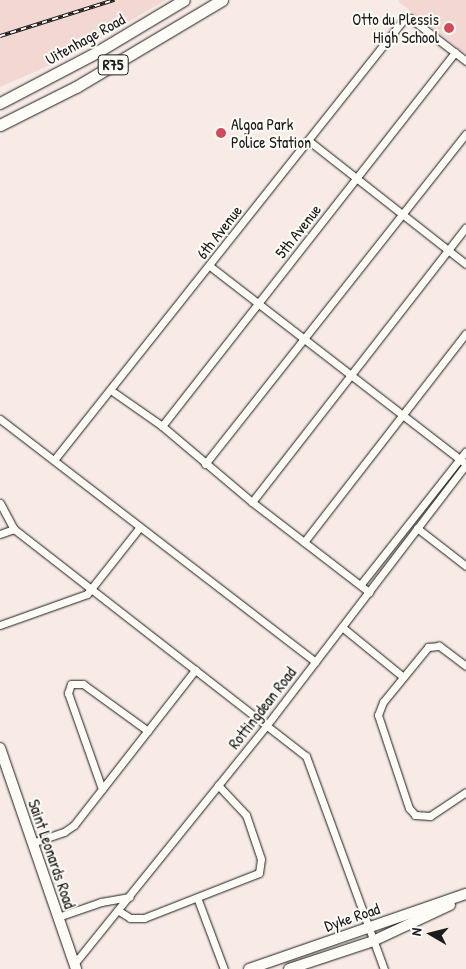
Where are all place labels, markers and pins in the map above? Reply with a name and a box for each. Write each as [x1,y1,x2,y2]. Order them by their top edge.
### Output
place label: Otto du Plessis High School [352,9,439,47]
marker: Otto du Plessis High School [443,22,455,34]
place label: Algoa Park Police Station [231,114,311,152]
marker: Algoa Park Police Station [215,127,227,139]

